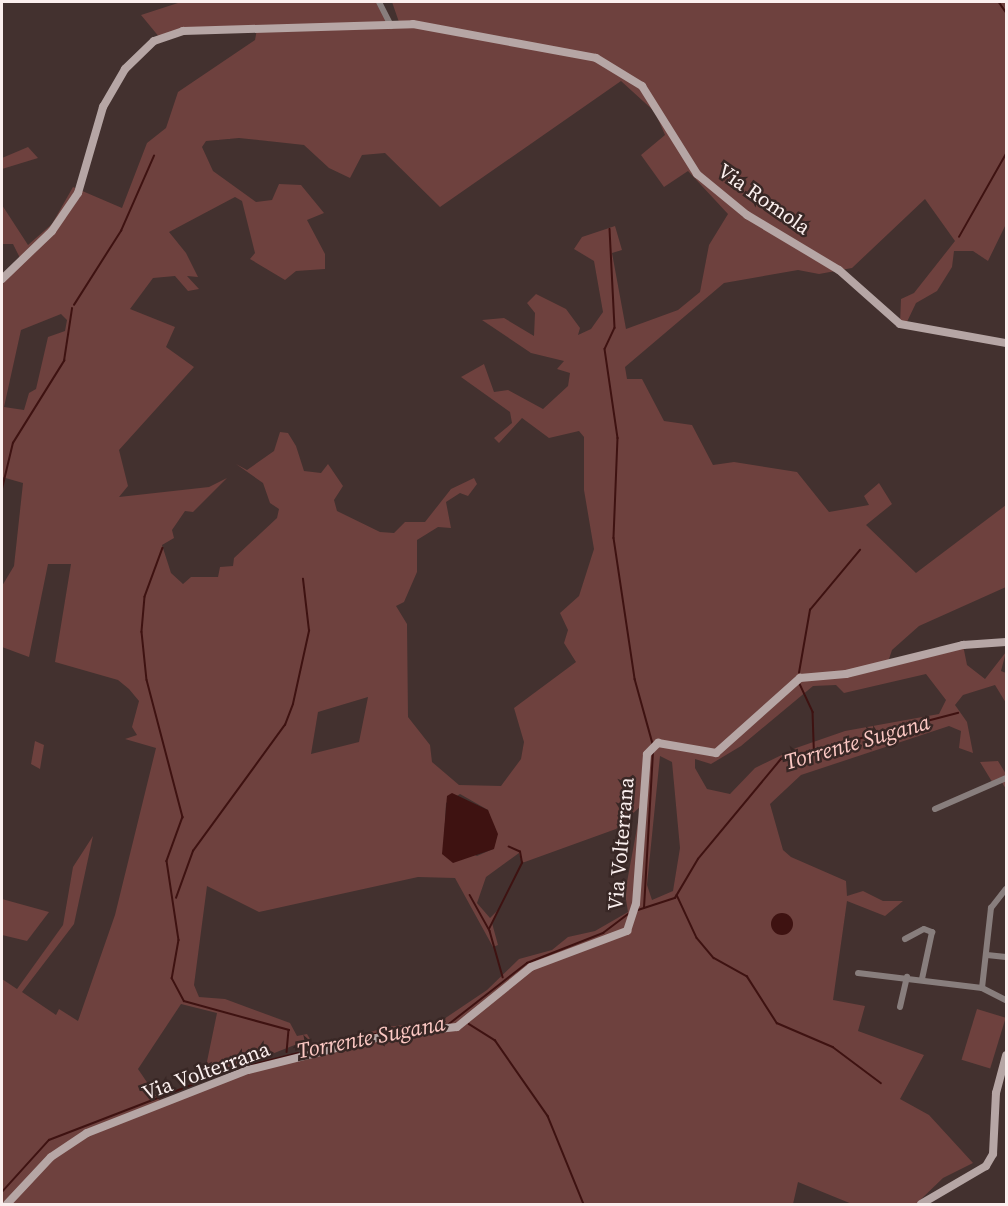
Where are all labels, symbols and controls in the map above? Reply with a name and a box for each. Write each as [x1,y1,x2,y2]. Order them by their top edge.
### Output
street label: Via Romola [713,158,815,240]
water label: Torrente Sugana [781,709,933,775]
street label: Via Volterrana [603,776,639,912]
water label: Torrente Sugana [295,1010,447,1064]
street label: Via Volterrana [138,1036,274,1106]

